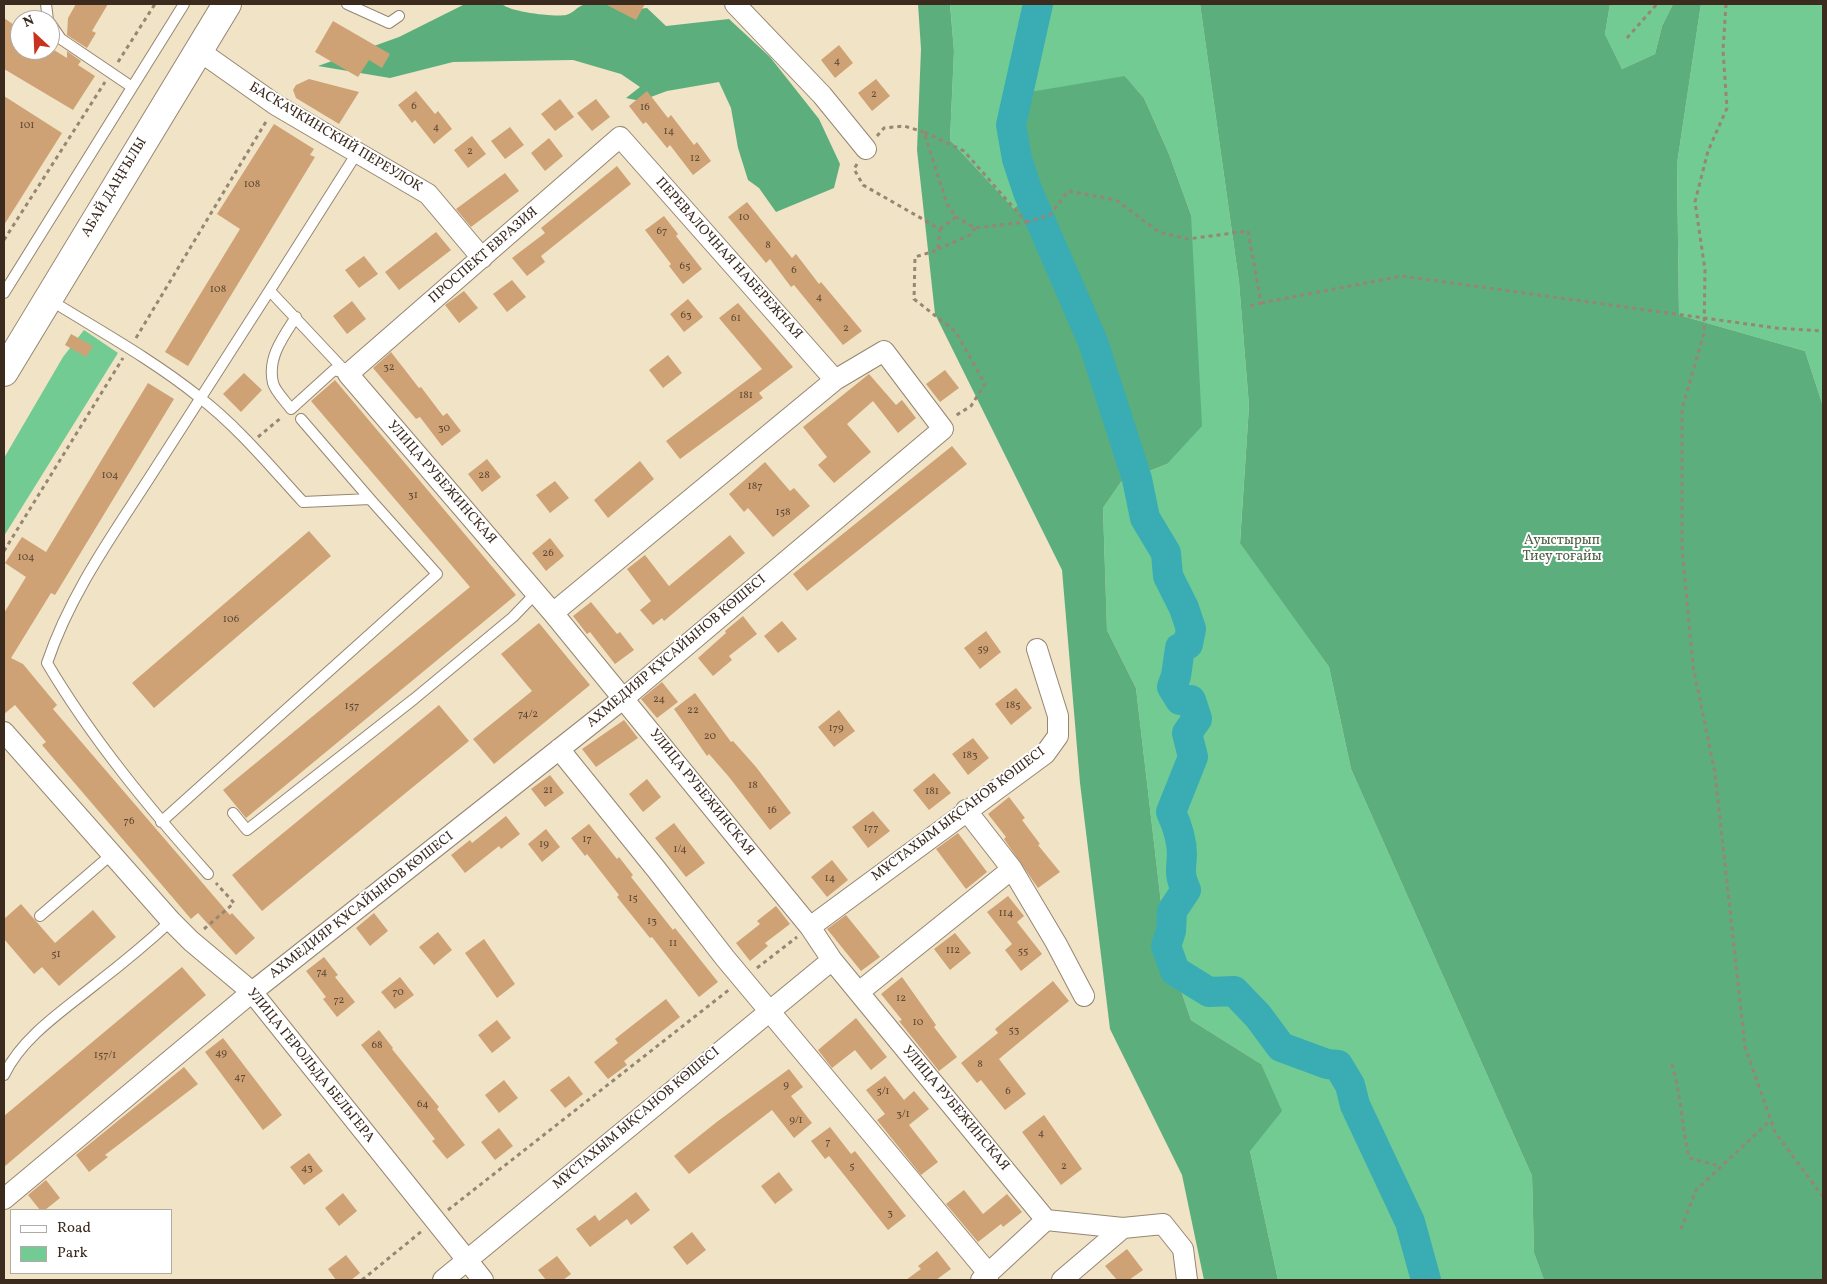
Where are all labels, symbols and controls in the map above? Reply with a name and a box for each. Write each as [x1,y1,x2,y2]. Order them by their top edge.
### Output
north arrow [10,10,60,60]
text: N [20,11,37,33]
house number: 4 [834,55,840,69]
street label: БАСКАЧКИНСКИЙ ПЕРЕУЛОК [245,80,425,196]
house number: 2 [871,88,877,102]
house number: 6 [411,100,417,114]
house number: 16 [640,101,650,115]
house number: 101 [19,119,35,133]
house number: 4 [433,121,439,135]
house number: 14 [664,125,674,139]
street label: АБАЙ ДАҢҒЫЛЫ [79,135,151,241]
house number: 2 [467,145,473,159]
house number: 12 [690,152,700,166]
street label: ПЕРЕВАЛОЧНАЯ НАБЕРЕЖНАЯ [651,175,805,343]
house number: 108 [244,178,260,192]
street label: ПРОСПЕКТ ЕВРАЗИЯ [426,204,542,308]
house number: 10 [739,211,749,225]
house number: 67 [657,225,667,239]
house number: 8 [765,239,771,253]
house number: 65 [680,260,690,274]
house number: 6 [791,264,797,278]
house number: 108 [210,283,226,297]
house number: 4 [816,291,822,305]
house number: 63 [680,309,692,323]
house number: 61 [731,312,741,326]
house number: 2 [843,322,849,336]
house number: 32 [383,361,395,375]
house number: 181 [739,389,753,403]
street label: УЛИЦА РУБЕЖИНСКАЯ [383,418,499,548]
house number: 30 [438,422,450,436]
house number: 104 [101,469,119,483]
house number: 28 [478,469,490,483]
house number: 187 [747,480,763,494]
house number: 31 [408,489,418,503]
house number: 158 [775,506,791,520]
park label: Ауыстырып Тиеу тоғайы [1522,533,1602,566]
house number: 26 [542,547,554,561]
house number: 104 [17,551,35,565]
street label: АХМЕДИЯР ҚҰСАЙЫНОВ КӨШЕСІ [584,572,770,732]
house number: 106 [223,613,239,627]
house number: 59 [978,643,988,657]
house number: 24 [653,693,665,707]
house number: 185 [1005,699,1021,713]
house number: 157 [345,700,359,714]
house number: 22 [687,704,699,718]
house number: 74/2 [518,708,538,722]
house number: 179 [828,722,844,736]
street label: УЛИЦА РУБЕЖИНСКАЯ [645,726,757,860]
house number: 20 [704,730,716,744]
street label: МҰСТАХЫМ ЫҚСАНОВ КӨШЕСІ [869,744,1049,886]
house number: 183 [962,749,978,763]
house number: 18 [748,779,758,793]
house number: 21 [543,784,553,798]
house number: 181 [925,785,939,799]
house number: 16 [767,804,777,818]
house number: 76 [124,815,134,829]
house number: 177 [864,822,878,836]
street label: АХМЕДИЯР ҚҰСАЙЫНОВ КӨШЕСІ [267,829,457,983]
house number: 17 [582,833,592,847]
house number: 19 [539,838,549,852]
house number: 1/4 [673,843,687,857]
house number: 14 [825,872,835,886]
house number: 15 [628,892,638,906]
house number: 114 [998,907,1014,921]
house number: 13 [647,915,657,929]
house number: 11 [669,937,677,951]
house number: 112 [946,944,960,958]
house number: 55 [1018,945,1028,959]
house number: 51 [51,948,61,962]
house number: 74 [317,966,327,980]
street label: УЛИЦА ГЕРОЛЬДА БЕЛЬГЕРА [243,986,377,1146]
house number: 70 [392,986,404,1000]
house number: 12 [896,992,906,1006]
house number: 72 [333,994,345,1008]
house number: 10 [913,1016,923,1030]
house number: 53 [1009,1024,1019,1038]
house number: 68 [371,1039,383,1053]
street label: УЛИЦА РУБЕЖИНСКАЯ [898,1043,1012,1175]
street label: МҰСТАХЫМ ЫҚСАНОВ КӨШЕСІ [550,1044,724,1194]
house number: 49 [215,1047,227,1061]
house number: 157/1 [94,1049,116,1063]
house number: 8 [977,1058,983,1072]
house number: 47 [234,1071,246,1085]
house number: 9 [783,1079,789,1093]
house number: 5/1 [876,1085,890,1099]
house number: 6 [1005,1085,1011,1099]
house number: 64 [417,1098,429,1112]
house number: 3/1 [896,1108,910,1122]
house number: 9/1 [789,1114,803,1128]
house number: 4 [1038,1127,1044,1141]
house number: 7 [825,1136,831,1150]
house number: 5 [849,1160,855,1174]
house number: 2 [1061,1160,1067,1174]
house number: 43 [301,1162,313,1176]
house number: 3 [887,1207,893,1221]
legend [10,1209,172,1274]
text: Road [57,1218,91,1239]
text: Park [57,1243,88,1264]

